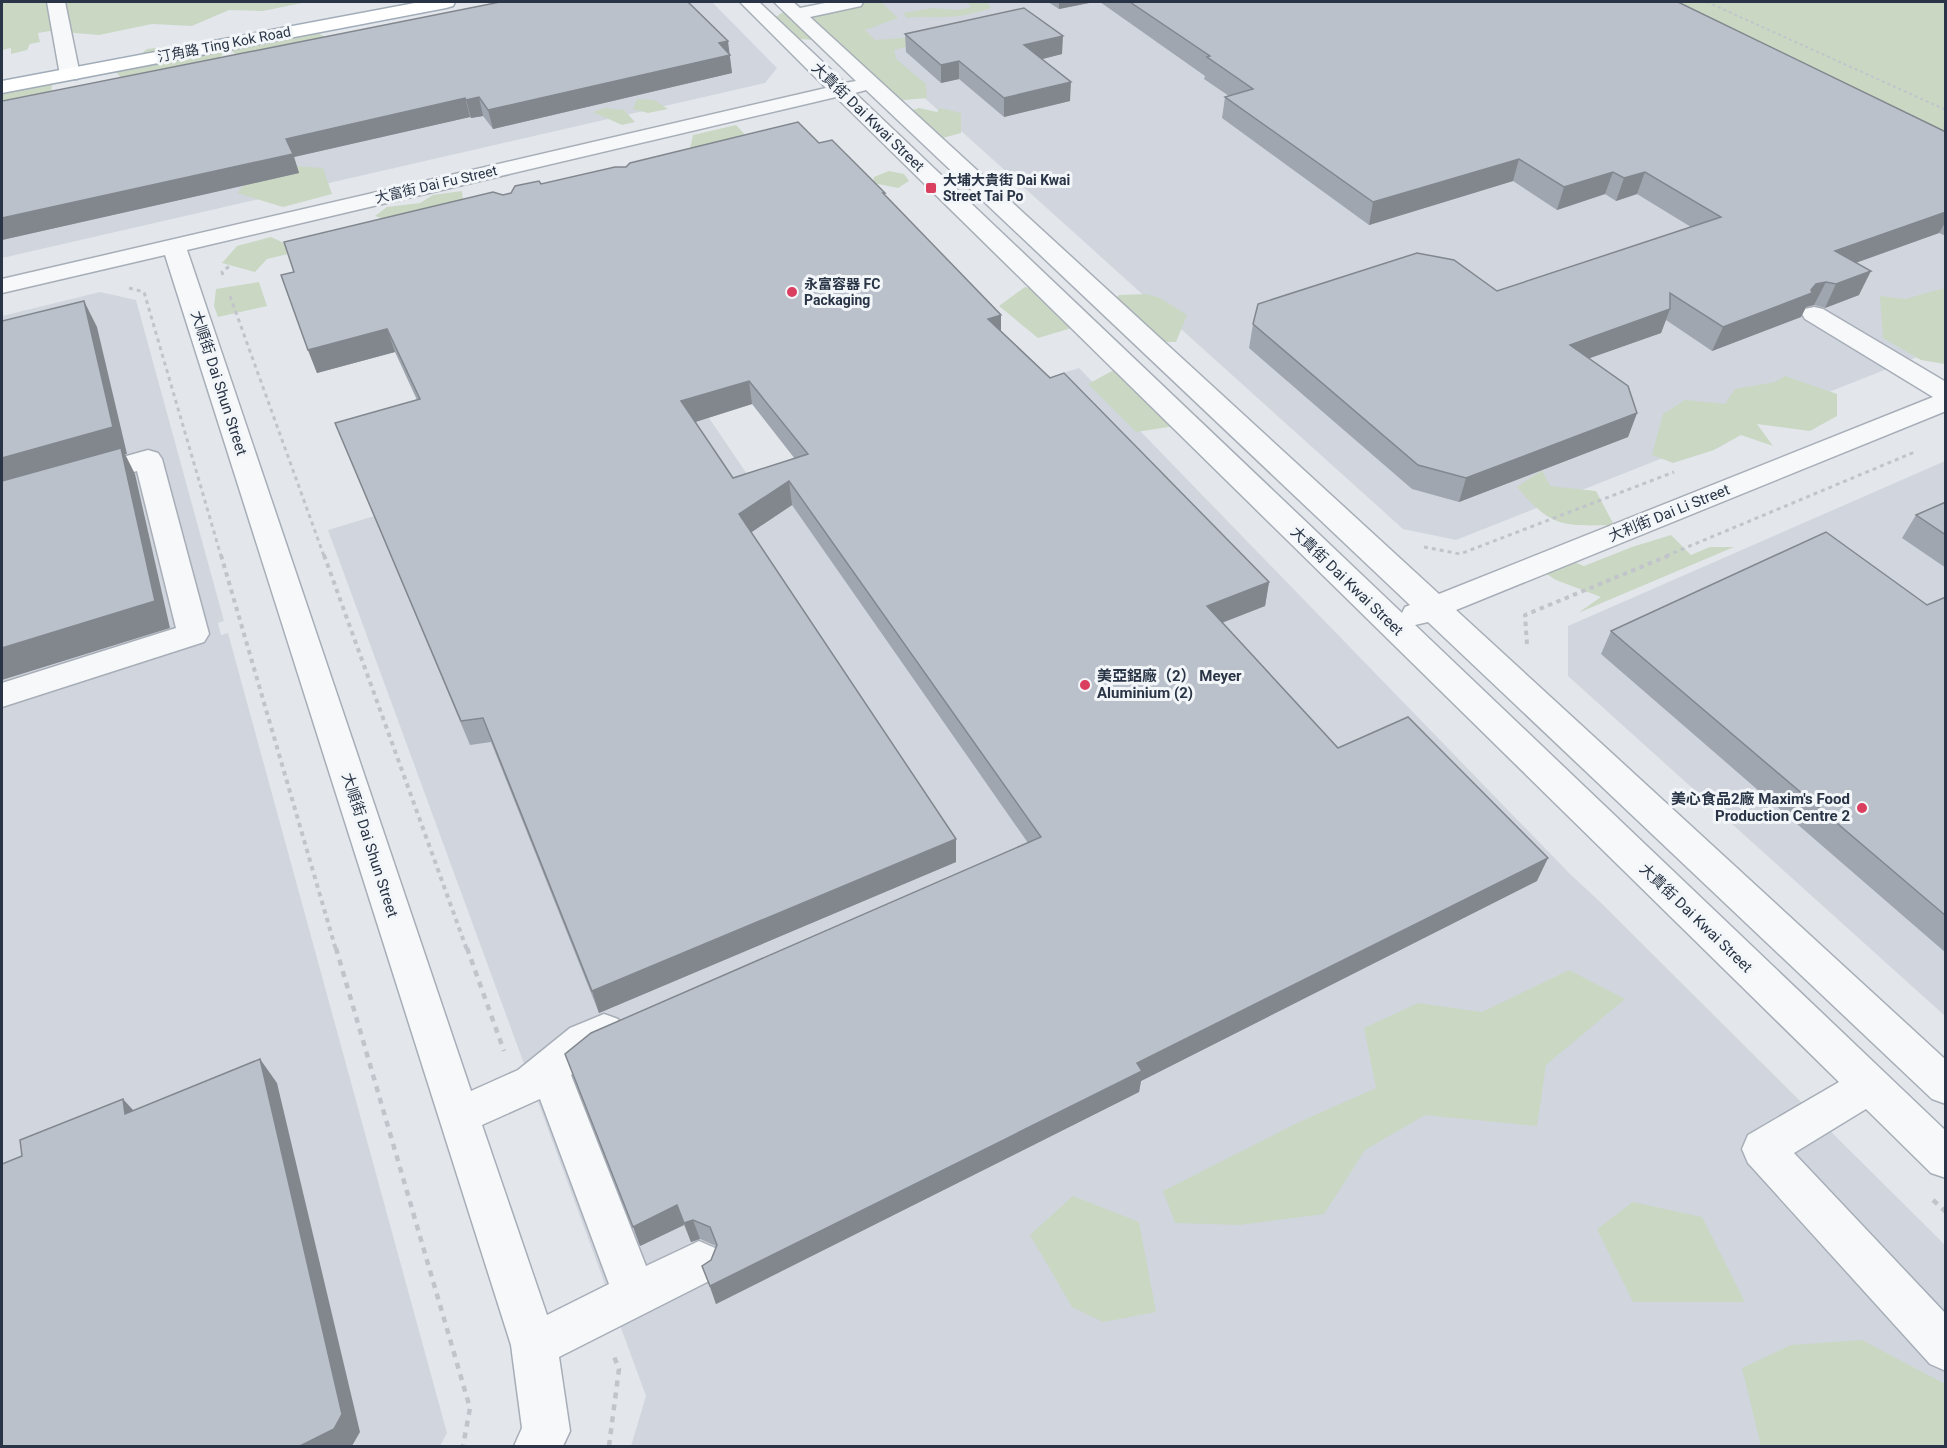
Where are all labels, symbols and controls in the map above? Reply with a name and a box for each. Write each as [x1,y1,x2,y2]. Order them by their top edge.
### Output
street label: 汀角路 Ting Kok Road [156,23,292,65]
street label: 大貴街 Dai Kwai Street [808,59,928,175]
street label: 大富街 Dai Fu Street [373,162,499,206]
place label: 大埔大貴街 Dai Kwai Street Tai Po [943,172,1070,204]
marker: 大埔大貴街 Dai Kwai Street Tai Po [924,181,938,195]
place label: 永富容器 FC Packaging [804,276,880,308]
marker: 永富容器 FC Packaging [785,285,799,299]
street label: 大順街 Dai Shun Street [187,308,251,458]
street label: 大利街 Dai Li Street [1606,480,1732,546]
street label: 大貴街 Dai Kwai Street [1287,523,1407,639]
place label: 美亞鋁廠（2） Meyer Aluminium (2) [1097,667,1242,702]
marker: 美亞鋁廠（2） Meyer Aluminium (2) [1078,678,1092,692]
street label: 大順街 Dai Shun Street [338,770,402,920]
place label: 美心食品2廠 Maxim's Food Production Centre 2 [1671,790,1850,825]
marker: 美心食品2廠 Maxim's Food Production Centre 2 [1855,801,1869,815]
street label: 大貴街 Dai Kwai Street [1636,860,1756,976]

